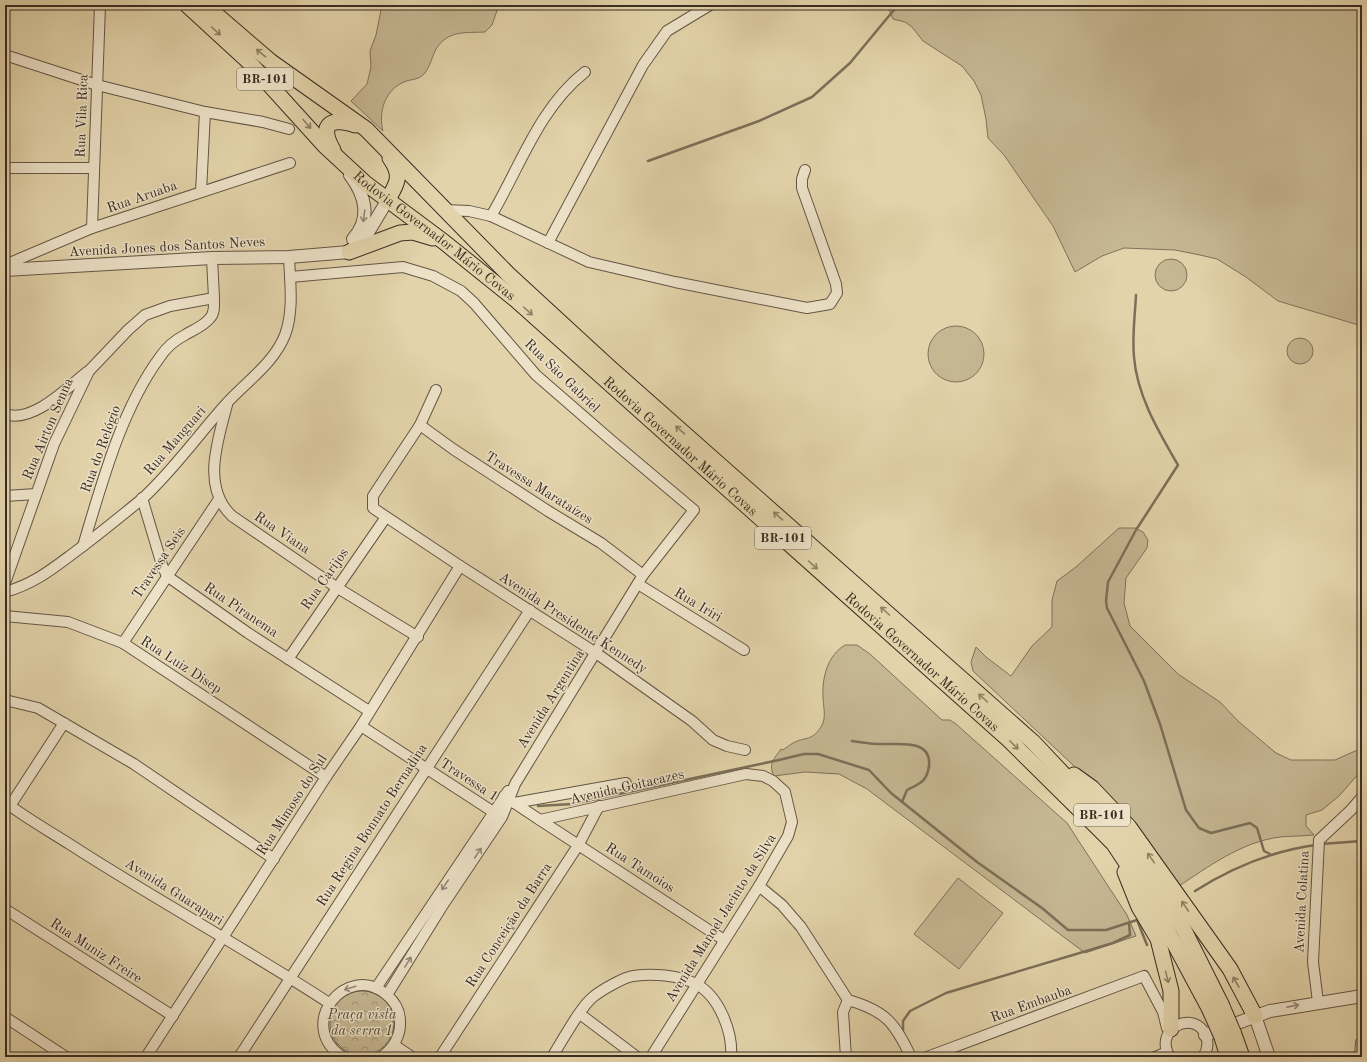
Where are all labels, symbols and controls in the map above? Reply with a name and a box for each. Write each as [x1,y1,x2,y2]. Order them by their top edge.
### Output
one-way arrow [211,26,221,36]
one-way arrow [255,49,266,58]
road number: BR-101 [237,68,293,90]
street label: Rua Vila Rica [74,74,90,158]
one-way arrow [302,119,311,129]
street label: Rodovia Governador Mário Covas [350,169,518,303]
street label: Rua Aruaba [105,178,179,216]
one-way arrow [360,210,368,223]
street label: Avenida Jones dos Santos Neves [68,235,266,259]
one-way arrow [523,306,533,315]
street label: Rua São Gabriel [522,337,603,415]
street label: Rodovia Governador Mário Covas [600,374,760,519]
street label: Rua Airton Senna [20,376,76,482]
street label: Rua do Relógio [79,403,123,495]
street label: Rua Manguari [142,404,209,478]
one-way arrow [675,425,685,434]
street label: Travessa Marataízes [483,449,595,527]
street label: Rua Viana [252,509,312,557]
one-way arrow [772,511,783,520]
street label: Travessa Seis [130,525,188,601]
road number: BR-101 [755,527,811,549]
street label: Rua Carijos [299,546,351,612]
one-way arrow [808,560,818,570]
street label: Avenida Presidente Kennedy [496,570,650,677]
street label: Rua Piranema [201,580,281,640]
street label: Rua Iriri [672,585,724,625]
street label: Rodovia Governador Mário Covas [842,590,1002,734]
one-way arrow [880,607,891,616]
street label: Rua Luiz Disep [138,634,224,696]
street label: Avenida Argentina [515,647,587,751]
one-way arrow [977,693,988,702]
one-way arrow [1009,740,1019,750]
street label: Rua Regina Bonnato Bernadina [314,741,430,909]
street label: Rua Mimoso do Sul [254,752,330,858]
street label: Travessa 1 [437,756,501,804]
street label: Avenida Goitacazes [569,767,685,807]
road number: BR-101 [1074,804,1130,826]
street label: Avenida Manoel Jacinto da Silva [663,831,779,1005]
street label: Rua Tamoios [603,841,677,895]
one-way arrow [474,847,482,858]
street label: Avenida Colatina [1292,850,1312,954]
one-way arrow [1147,853,1155,864]
street label: Avenida Guarapari [122,856,226,928]
street label: Rua Conceição da Barra [463,860,555,990]
one-way arrow [441,879,449,890]
one-way arrow [1181,901,1189,912]
street label: Rua Muniz Freire [47,916,145,986]
one-way arrow [404,956,412,968]
one-way arrow [1164,970,1172,983]
one-way arrow [1232,976,1240,988]
street label: Rua Embauba [989,983,1073,1025]
one-way arrow [343,985,356,992]
one-way arrow [1286,1002,1299,1010]
park label: Praça vista da serra 1 [326,1008,397,1038]

